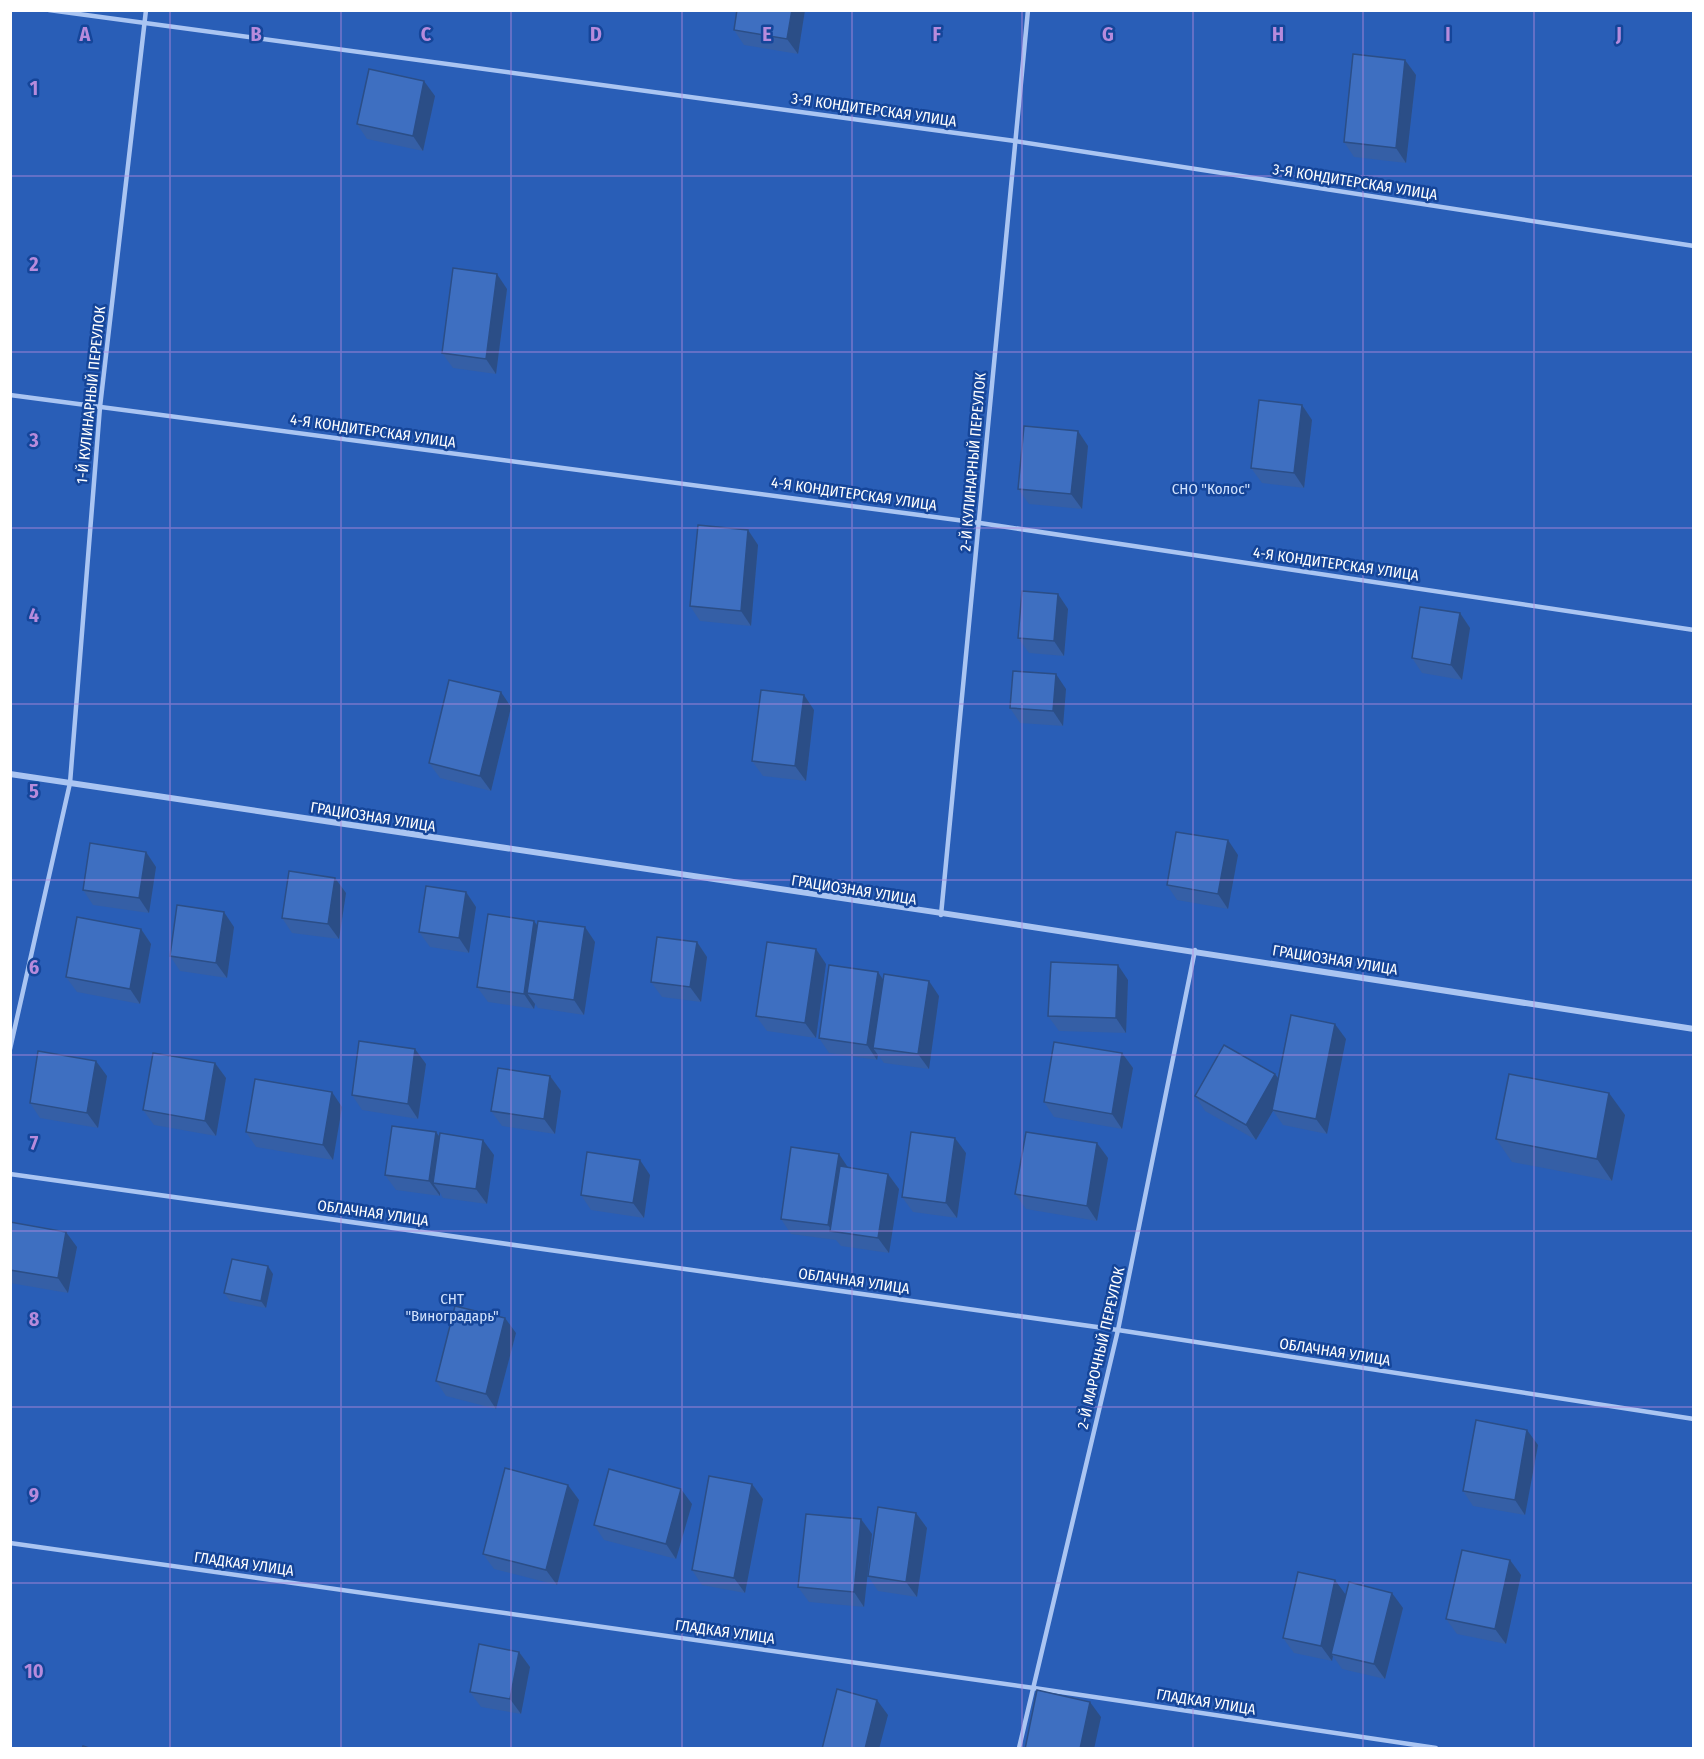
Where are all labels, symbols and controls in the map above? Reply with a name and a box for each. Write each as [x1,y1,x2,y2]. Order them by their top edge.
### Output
text: A [79,22,92,46]
text: B [250,22,262,46]
text: C [421,22,432,46]
text: D [590,22,602,46]
text: E [762,22,772,46]
text: F [933,22,942,46]
text: G [1102,22,1114,46]
text: H [1272,22,1284,46]
text: I [1445,22,1451,46]
text: J [1615,22,1622,46]
text: 1 [30,76,38,100]
street label: 3-Я КОНДИТЕРСКАЯ УЛИЦА [790,89,958,131]
street label: 3-Я КОНДИТЕРСКАЯ УЛИЦА [1271,160,1439,204]
text: 2 [28,252,39,276]
street label: 1-Й КУЛИНАРНЫЙ ПЕРЕУЛОК [73,305,109,485]
street label: 2-Й КУЛИНАРНЫЙ ПЕРЕУЛОК [956,372,990,552]
street label: 4-Я КОНДИТЕРСКАЯ УЛИЦА [289,410,457,452]
text: 3 [28,428,39,452]
street label: 4-Я КОНДИТЕРСКАЯ УЛИЦА [770,473,938,515]
park label: СНО "Колос" [1172,480,1250,498]
street label: 4-Я КОНДИТЕРСКАЯ УЛИЦА [1252,543,1420,585]
text: 4 [29,603,39,627]
text: 5 [29,779,39,803]
street label: ГРАЦИОЗНАЯ УЛИЦА [309,798,437,836]
street label: ГРАЦИОЗНАЯ УЛИЦА [790,871,918,909]
street label: ГРАЦИОЗНАЯ УЛИЦА [1271,941,1399,979]
text: 6 [29,955,39,979]
text: 7 [30,1131,39,1155]
street label: ОБЛАЧНАЯ УЛИЦА [316,1196,430,1230]
street label: ОБЛАЧНАЯ УЛИЦА [797,1264,911,1298]
street label: 2-Й МАРОЧНЫЙ ПЕРЕУЛОК [1074,1265,1128,1431]
park label: СНТ "Виноградарь" [405,1290,499,1325]
text: 8 [29,1307,40,1331]
street label: ОБЛАЧНАЯ УЛИЦА [1278,1334,1392,1370]
text: 9 [29,1483,39,1507]
street label: ГЛАДКАЯ УЛИЦА [193,1548,295,1580]
street label: ГЛАДКАЯ УЛИЦА [674,1616,776,1648]
text: 10 [24,1659,44,1683]
street label: ГЛАДКАЯ УЛИЦА [1155,1685,1257,1719]

